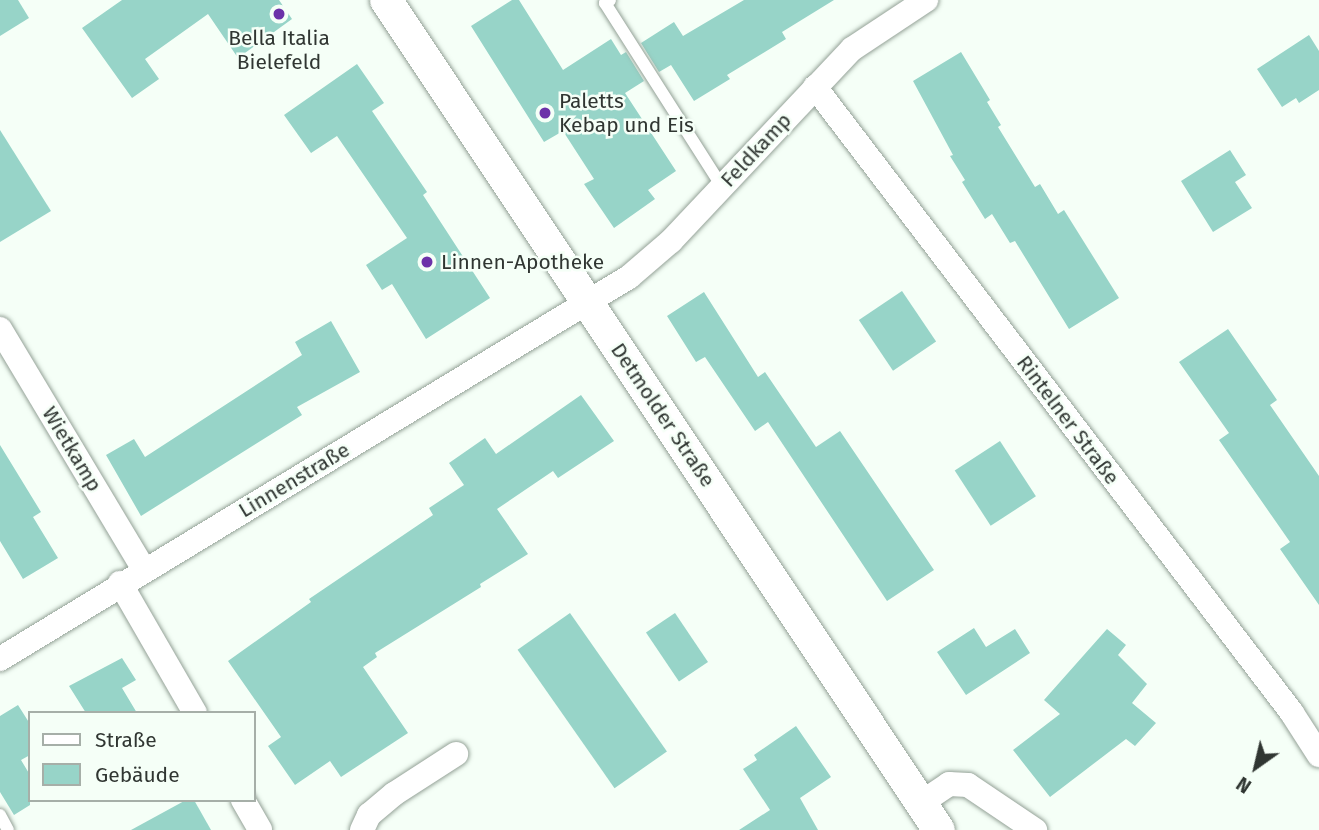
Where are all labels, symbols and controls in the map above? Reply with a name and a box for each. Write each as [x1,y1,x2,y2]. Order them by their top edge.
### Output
marker: Bella Italia Bielefeld [271,6,287,22]
place label: Bella Italia Bielefeld [228,25,330,75]
place label: Paletts Kebap und Eis [559,88,694,138]
marker: Paletts Kebap und Eis [537,105,553,121]
street label: Feldkamp [715,108,797,192]
place label: Linnen-Apotheke [441,249,604,275]
marker: Linnen-Apotheke [419,254,435,270]
street label: Detmolder Straße [606,338,720,492]
street label: Rintelner Straße [1011,351,1125,489]
street label: Wietkamp [37,402,107,496]
street label: Linnenstraße [234,437,354,523]
legend [28,711,256,802]
text: Straße [95,727,157,753]
north arrow [1221,732,1291,802]
text: Gebäude [95,762,180,788]
text: N [1232,772,1256,798]

